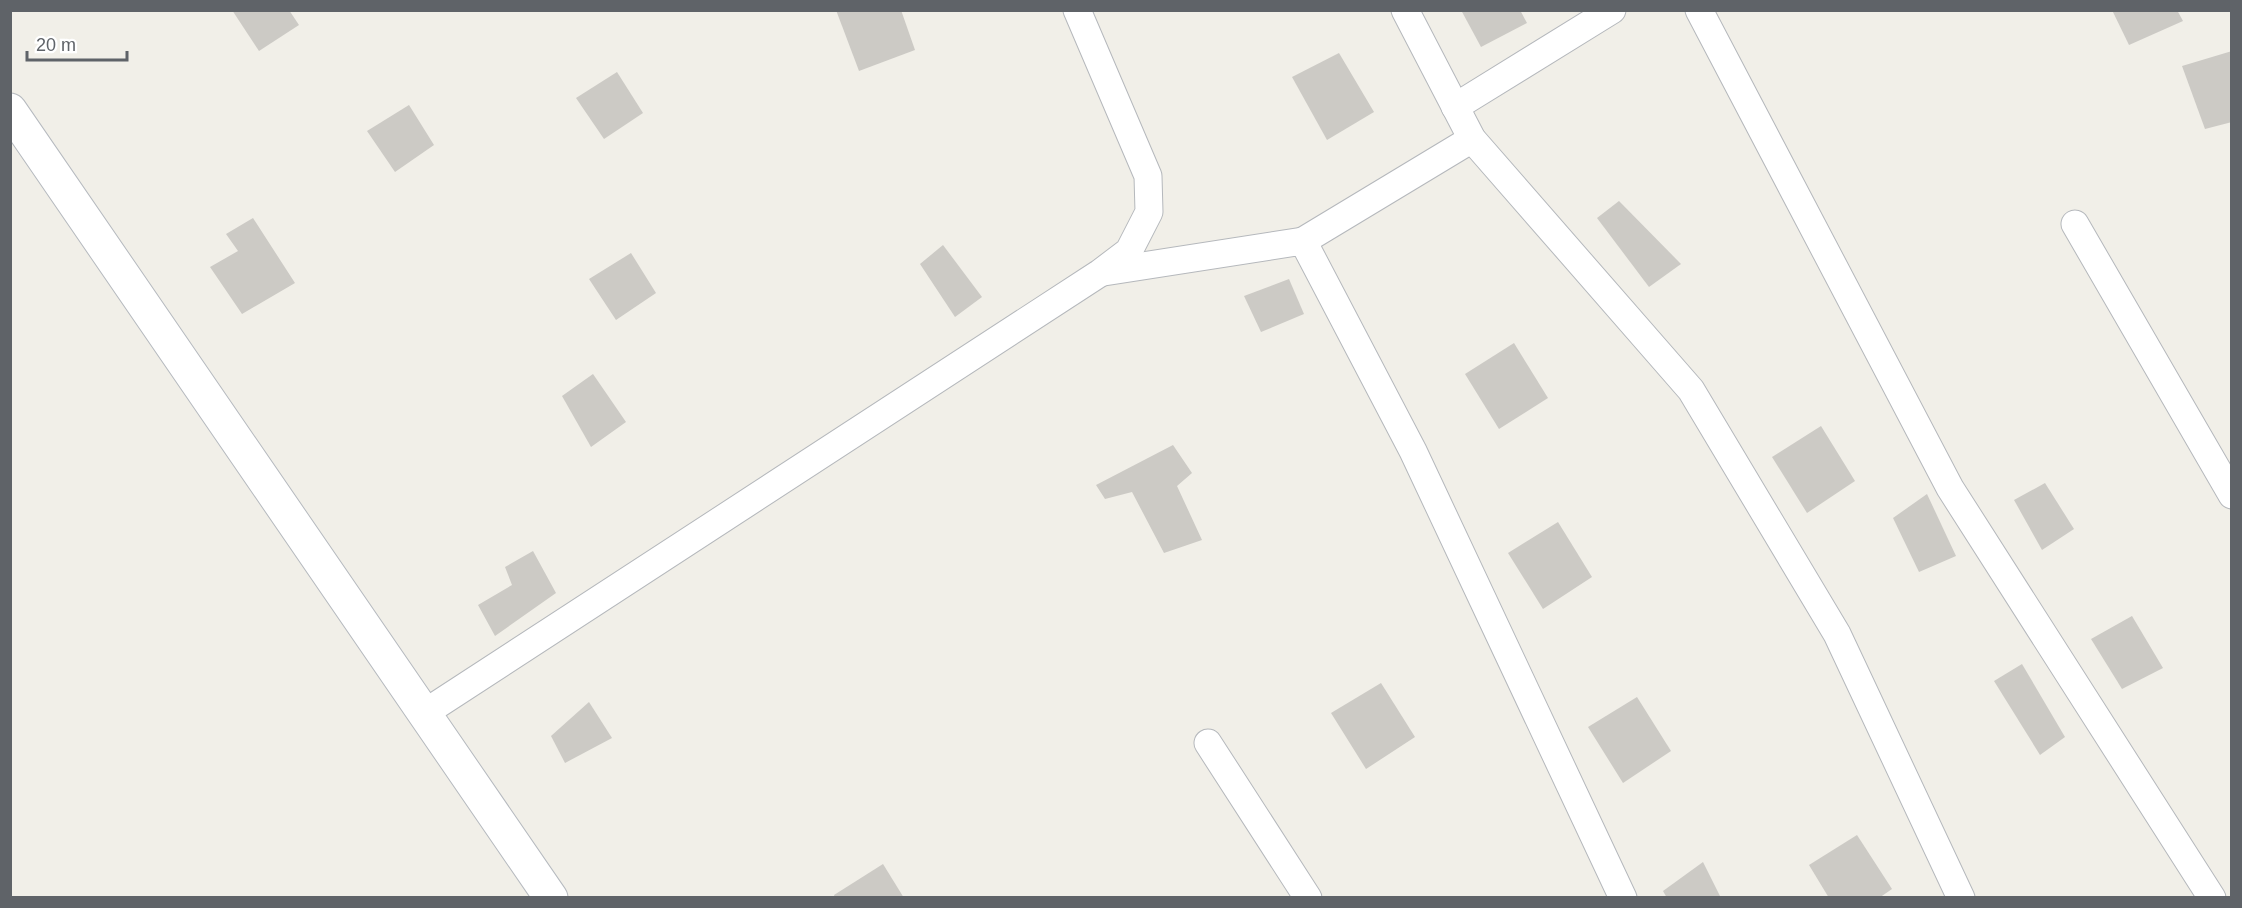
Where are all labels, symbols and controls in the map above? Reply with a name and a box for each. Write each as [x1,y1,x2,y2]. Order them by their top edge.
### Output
scale bar [27,24,128,62]
text: 20 m [36,35,76,55]

